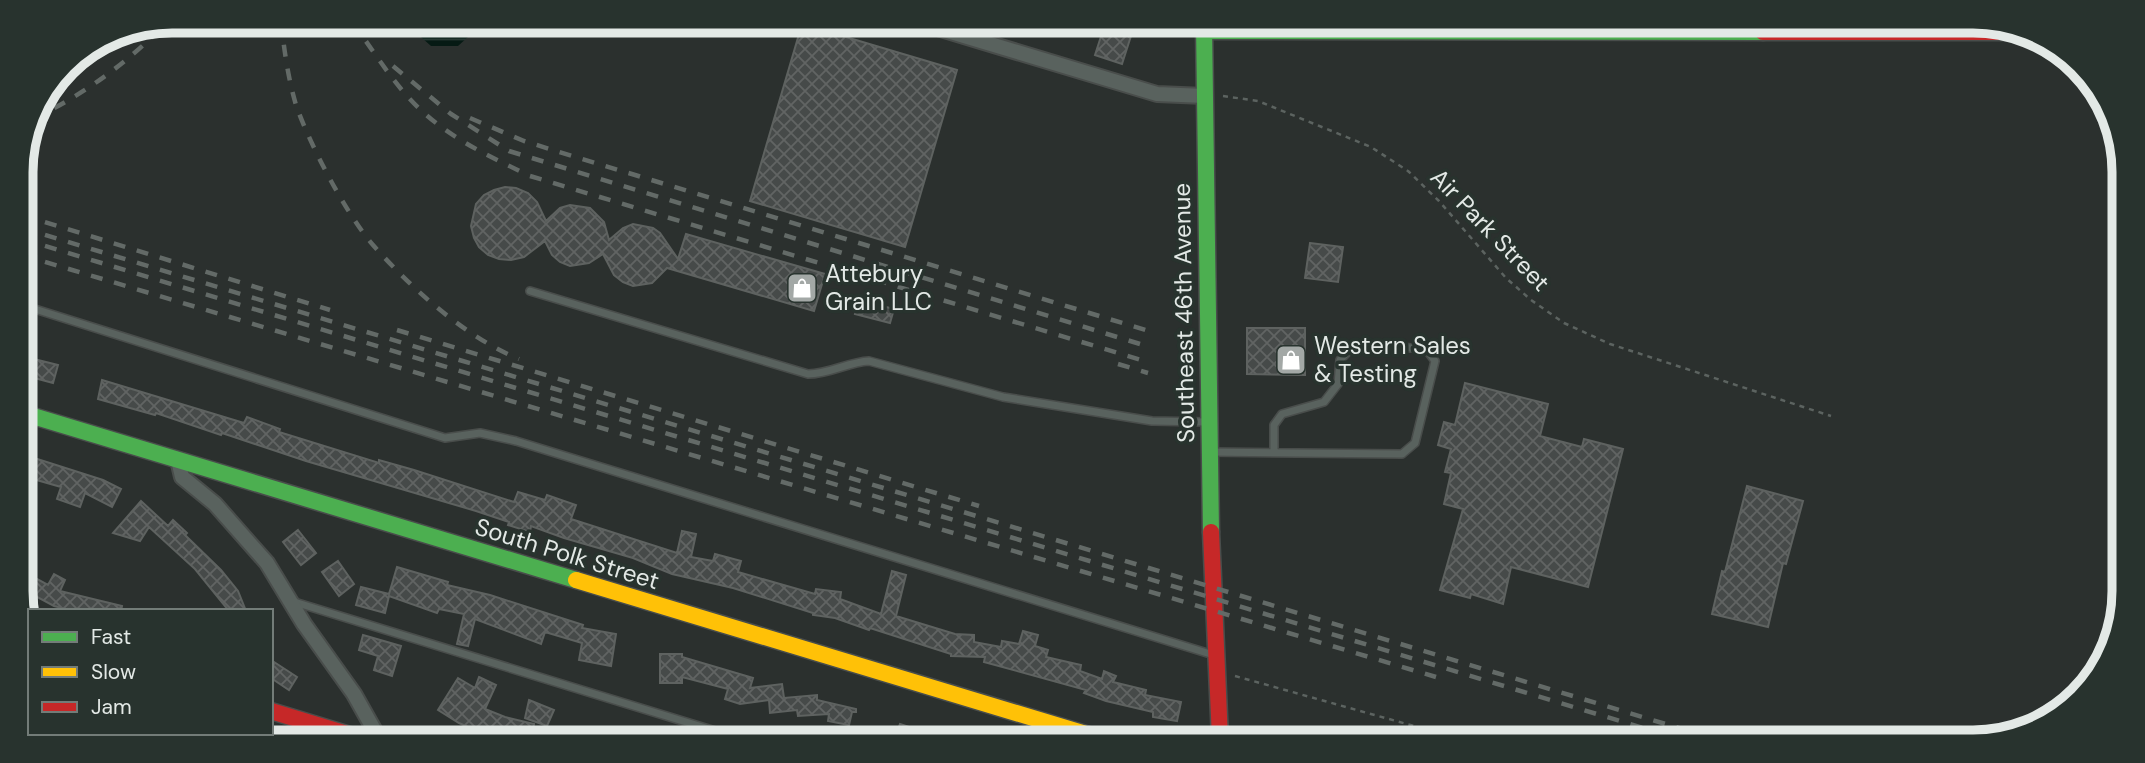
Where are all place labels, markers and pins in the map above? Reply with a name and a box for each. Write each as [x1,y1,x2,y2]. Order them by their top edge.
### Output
place label: Attebury Grain LLC [825,258,932,317]
shop icon: Attebury Grain LLC [785,271,819,305]
place label: Western Sales & Testing [1314,330,1471,389]
shop icon: Western Sales & Testing [1274,343,1308,377]

